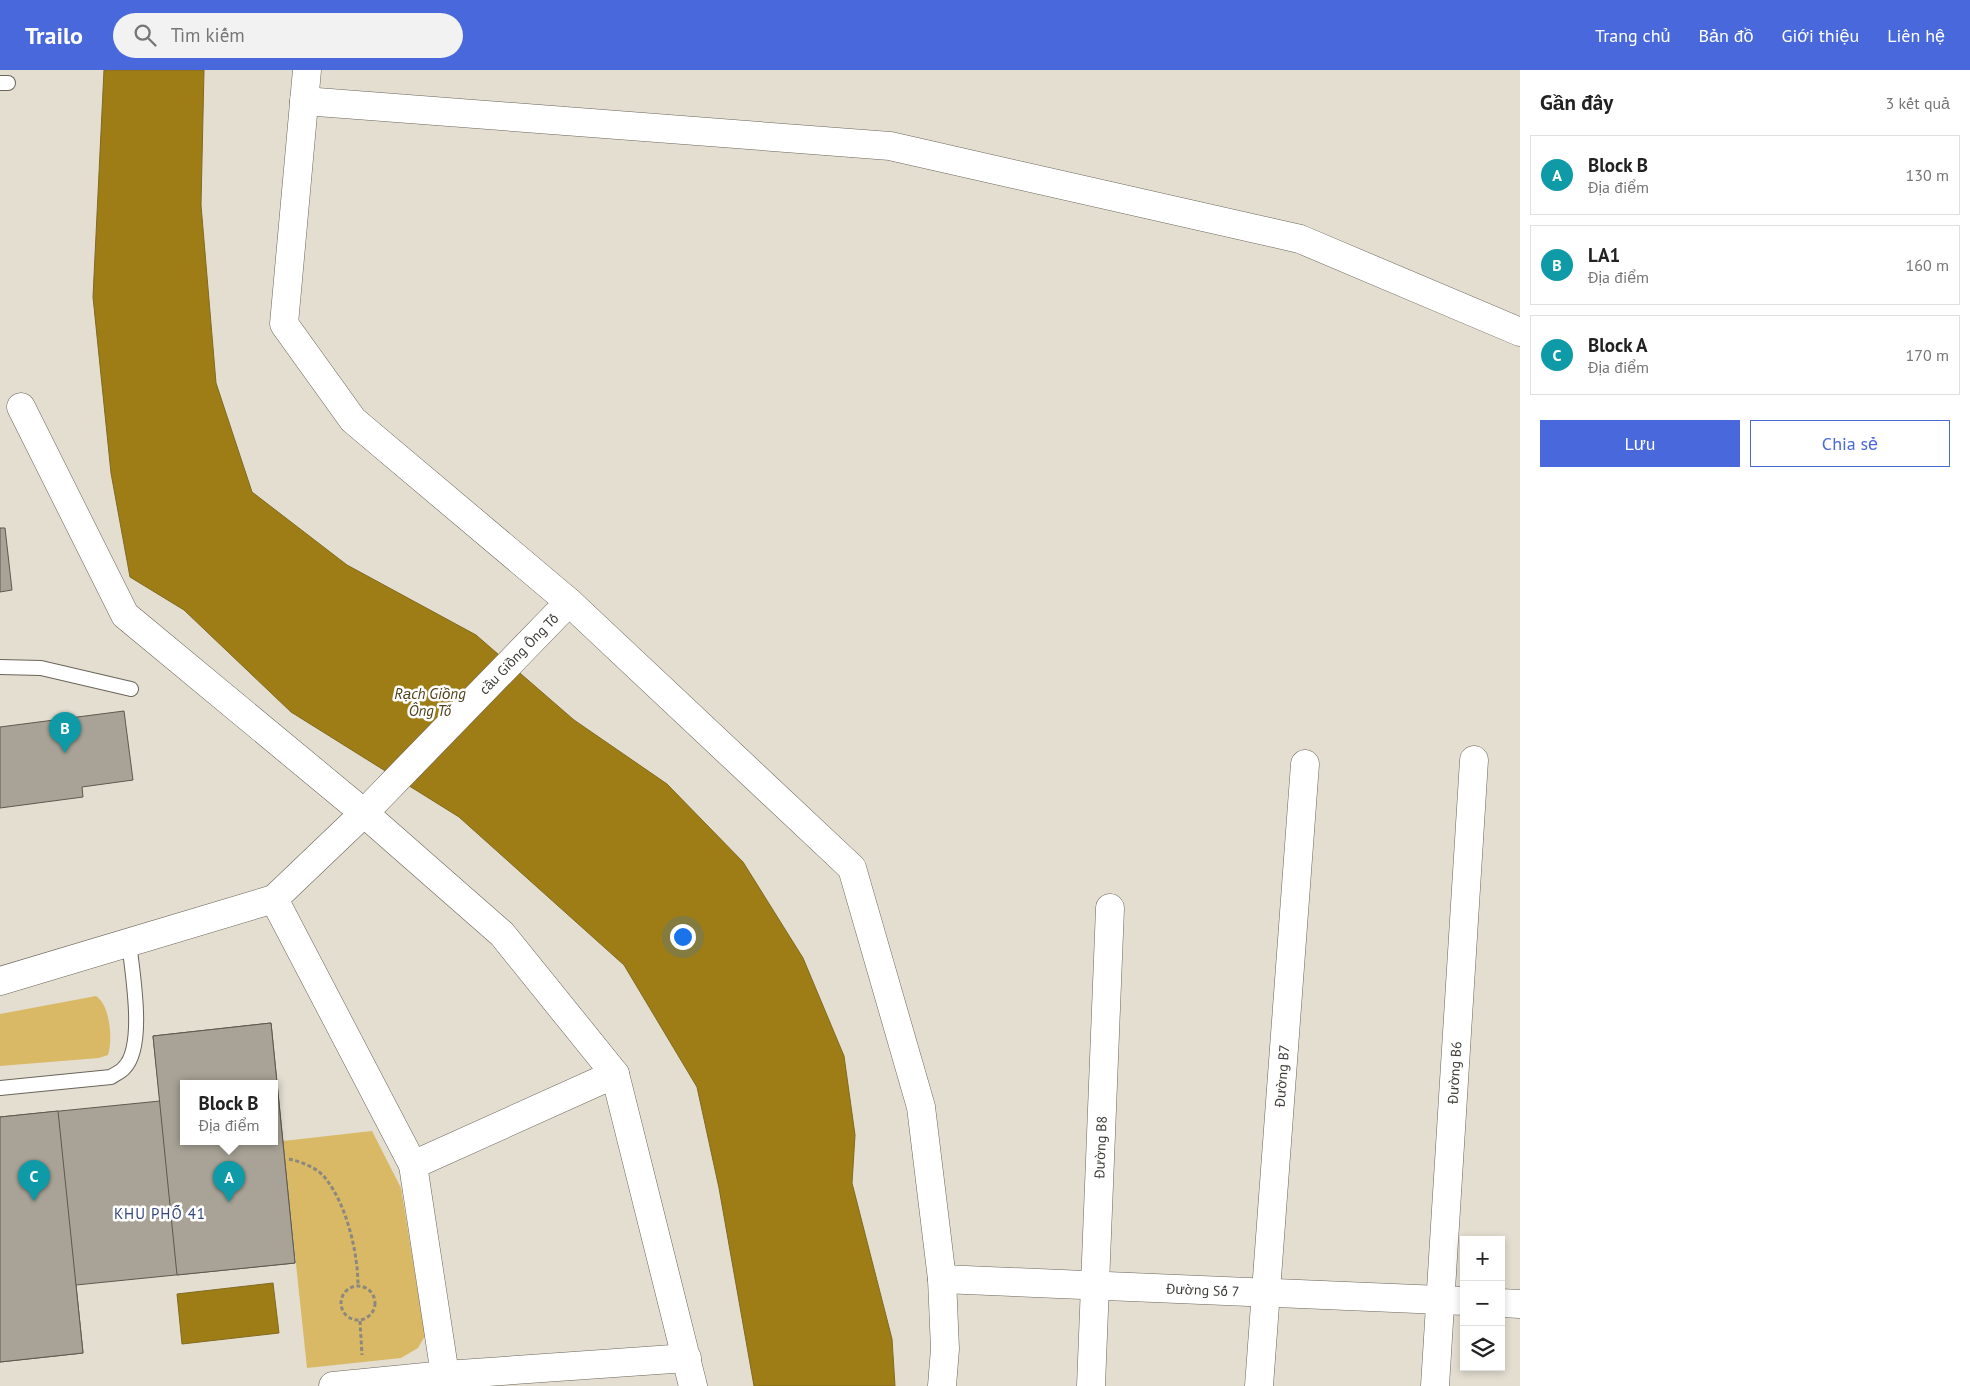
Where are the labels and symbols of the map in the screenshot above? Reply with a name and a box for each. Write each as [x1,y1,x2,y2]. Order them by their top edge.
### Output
street label: cầu Giồng Ông Tố [475,609,562,698]
water label: Rạch Giồng Ông Tố [394,684,466,720]
pin: B [49,712,81,753]
your location [670,924,696,950]
street label: Đường B6 [1444,1041,1465,1105]
street label: Đường B7 [1271,1044,1293,1109]
street label: Đường B8 [1090,1116,1111,1180]
pin: C [18,1160,50,1201]
pin: A [213,1161,245,1202]
district label: KHU PHỐ 41 [114,1204,206,1223]
street label: Đường Số 7 [1165,1279,1240,1301]

